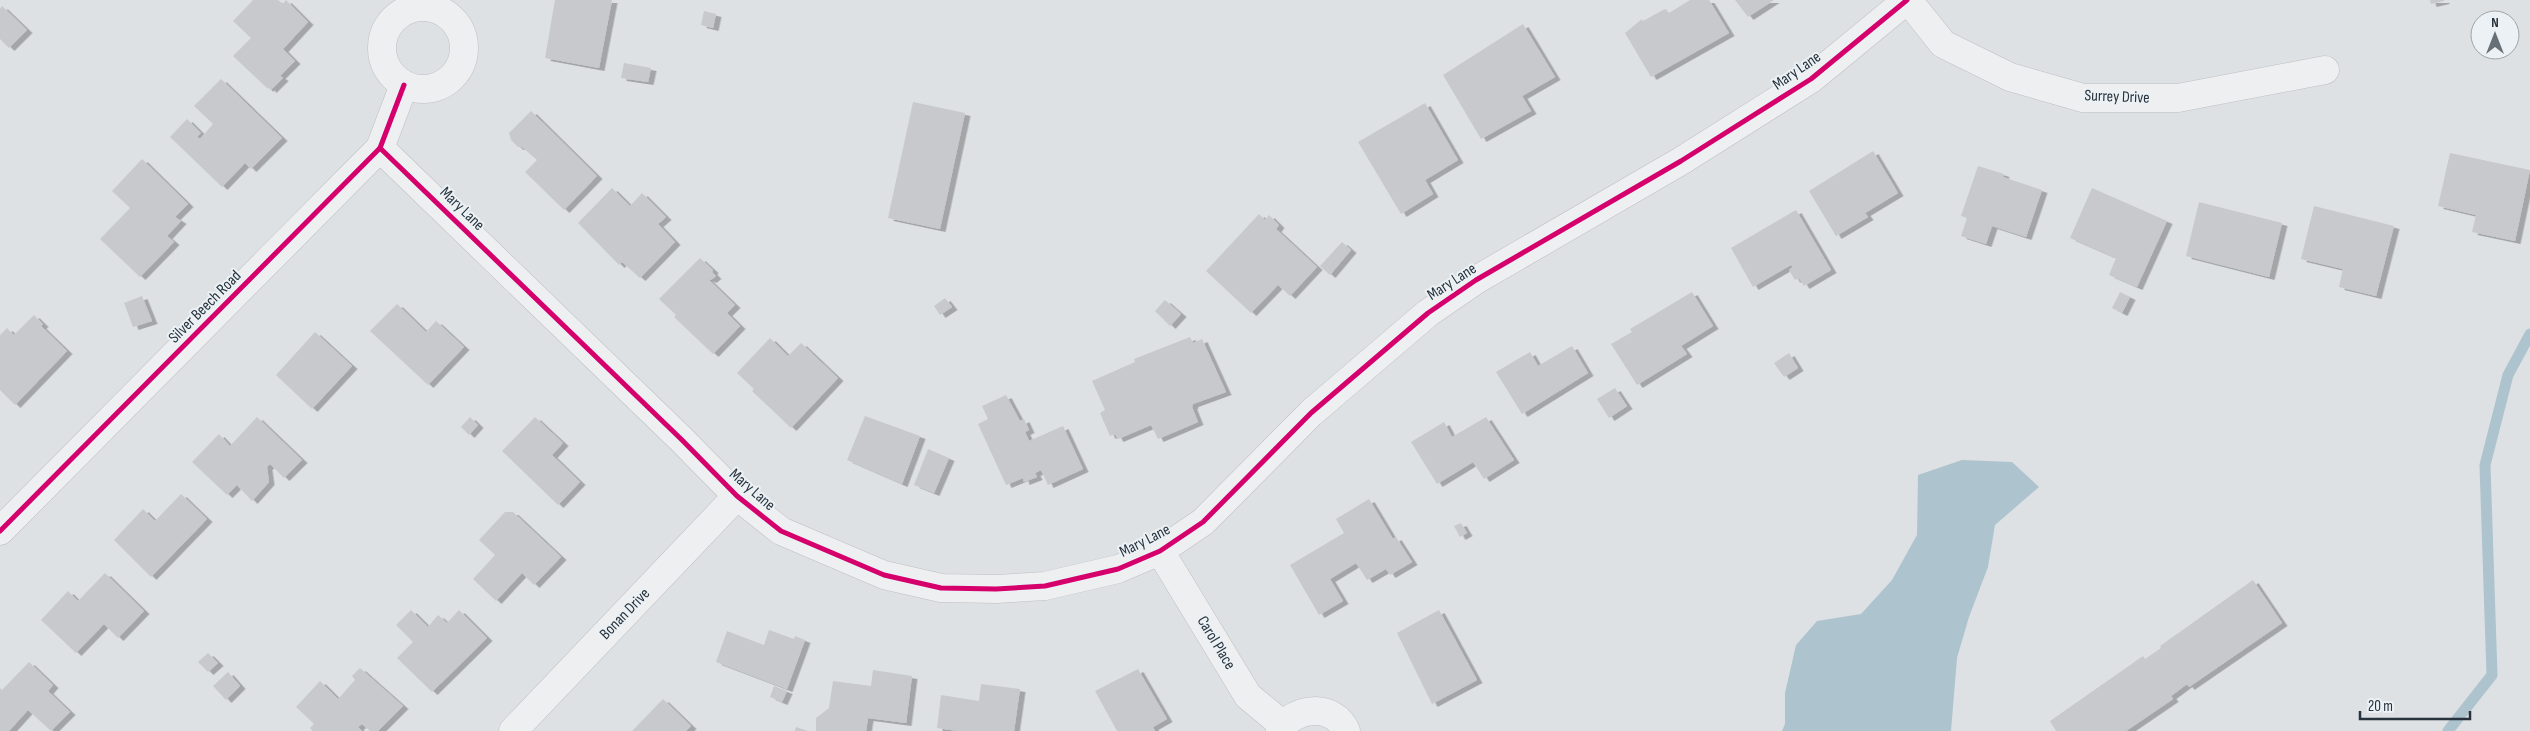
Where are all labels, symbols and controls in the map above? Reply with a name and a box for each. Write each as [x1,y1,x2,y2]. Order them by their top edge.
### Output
north arrow [2470,10,2520,60]
text: N [2491,14,2499,31]
street label: Mary Lane [1769,48,1825,94]
street label: Surrey Drive [2084,86,2150,108]
street label: Mary Lane [436,183,488,235]
street label: Mary Lane [1424,259,1480,305]
street label: Silver Beech Road [165,267,245,347]
street label: Mary Lane [725,465,779,515]
street label: Mary Lane [1116,520,1174,562]
street label: Bonan Drive [596,584,654,644]
street label: Carol Place [1193,613,1239,673]
scale bar [2360,688,2470,720]
text: 20 m [2368,697,2393,716]

